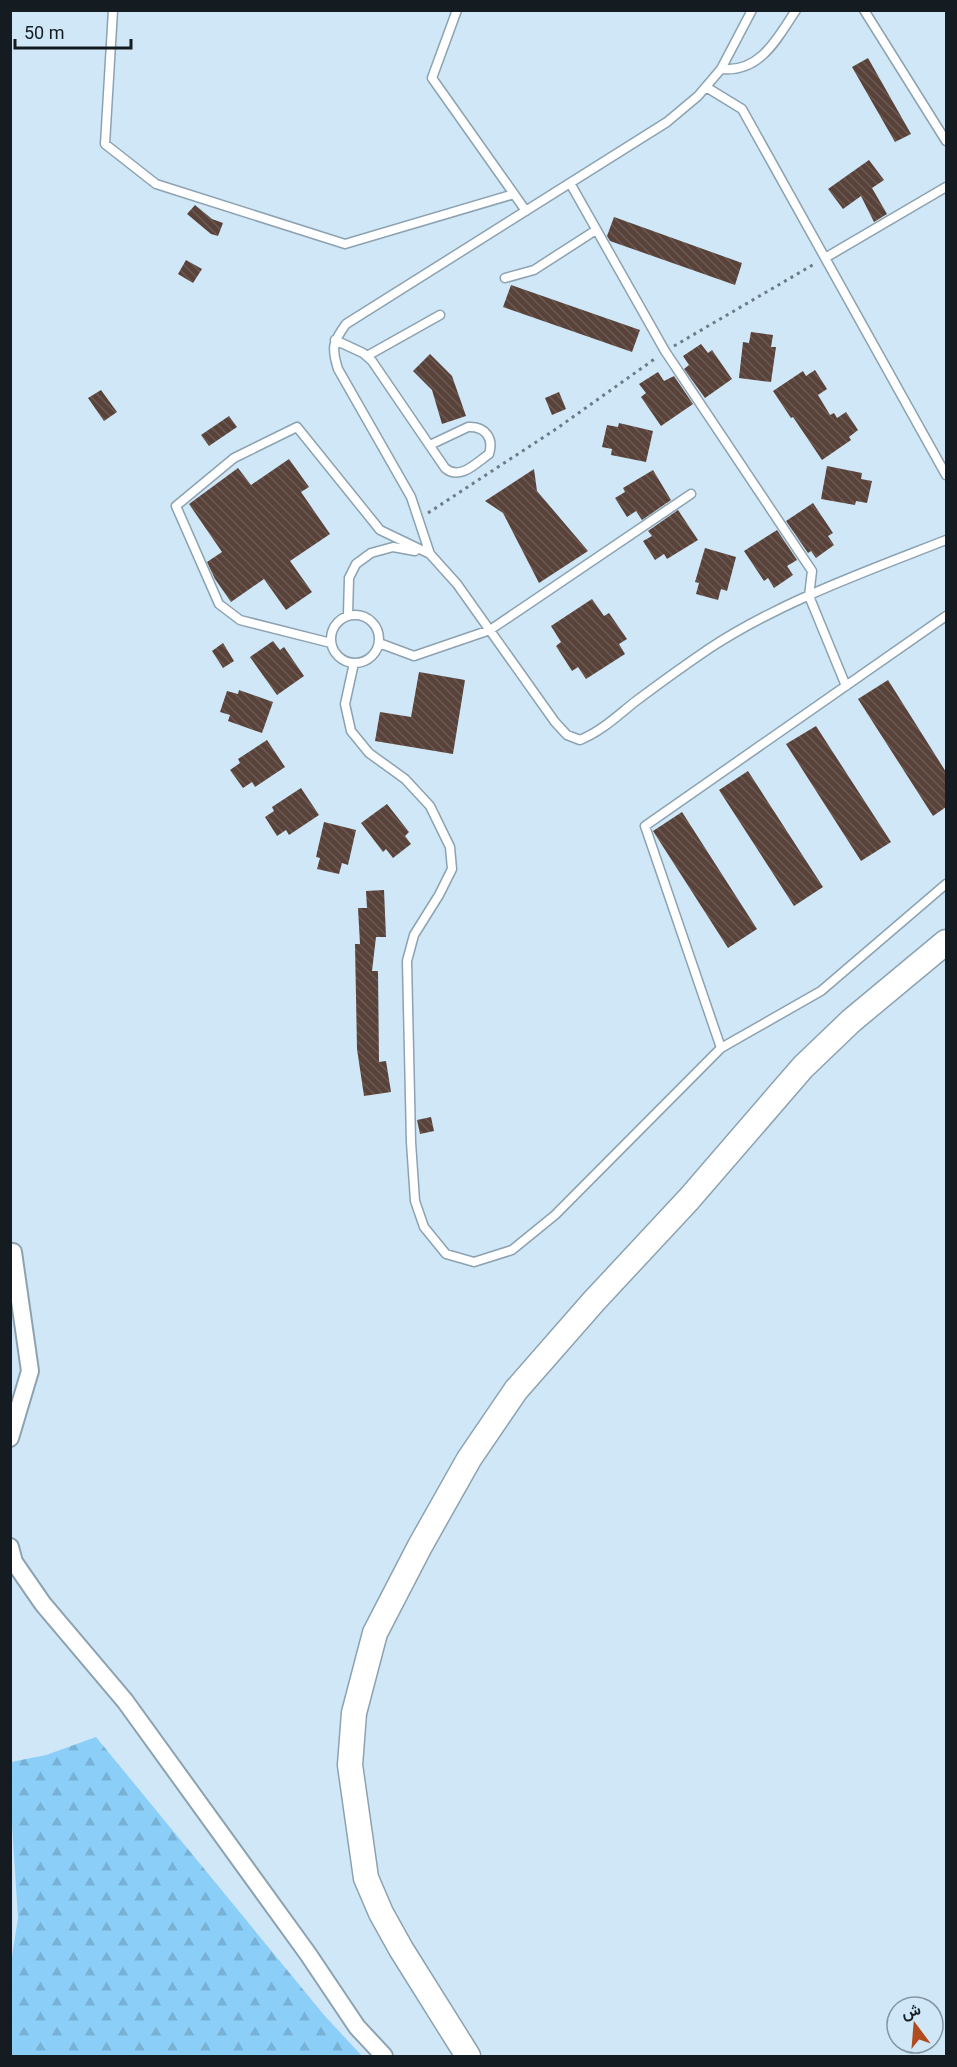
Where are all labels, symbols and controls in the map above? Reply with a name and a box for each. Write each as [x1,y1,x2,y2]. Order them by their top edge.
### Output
scale bar [15,12,130,50]
text: 50 m [24,22,64,43]
north arrow [885,1995,945,2055]
text: ش [899,1999,923,2023]

